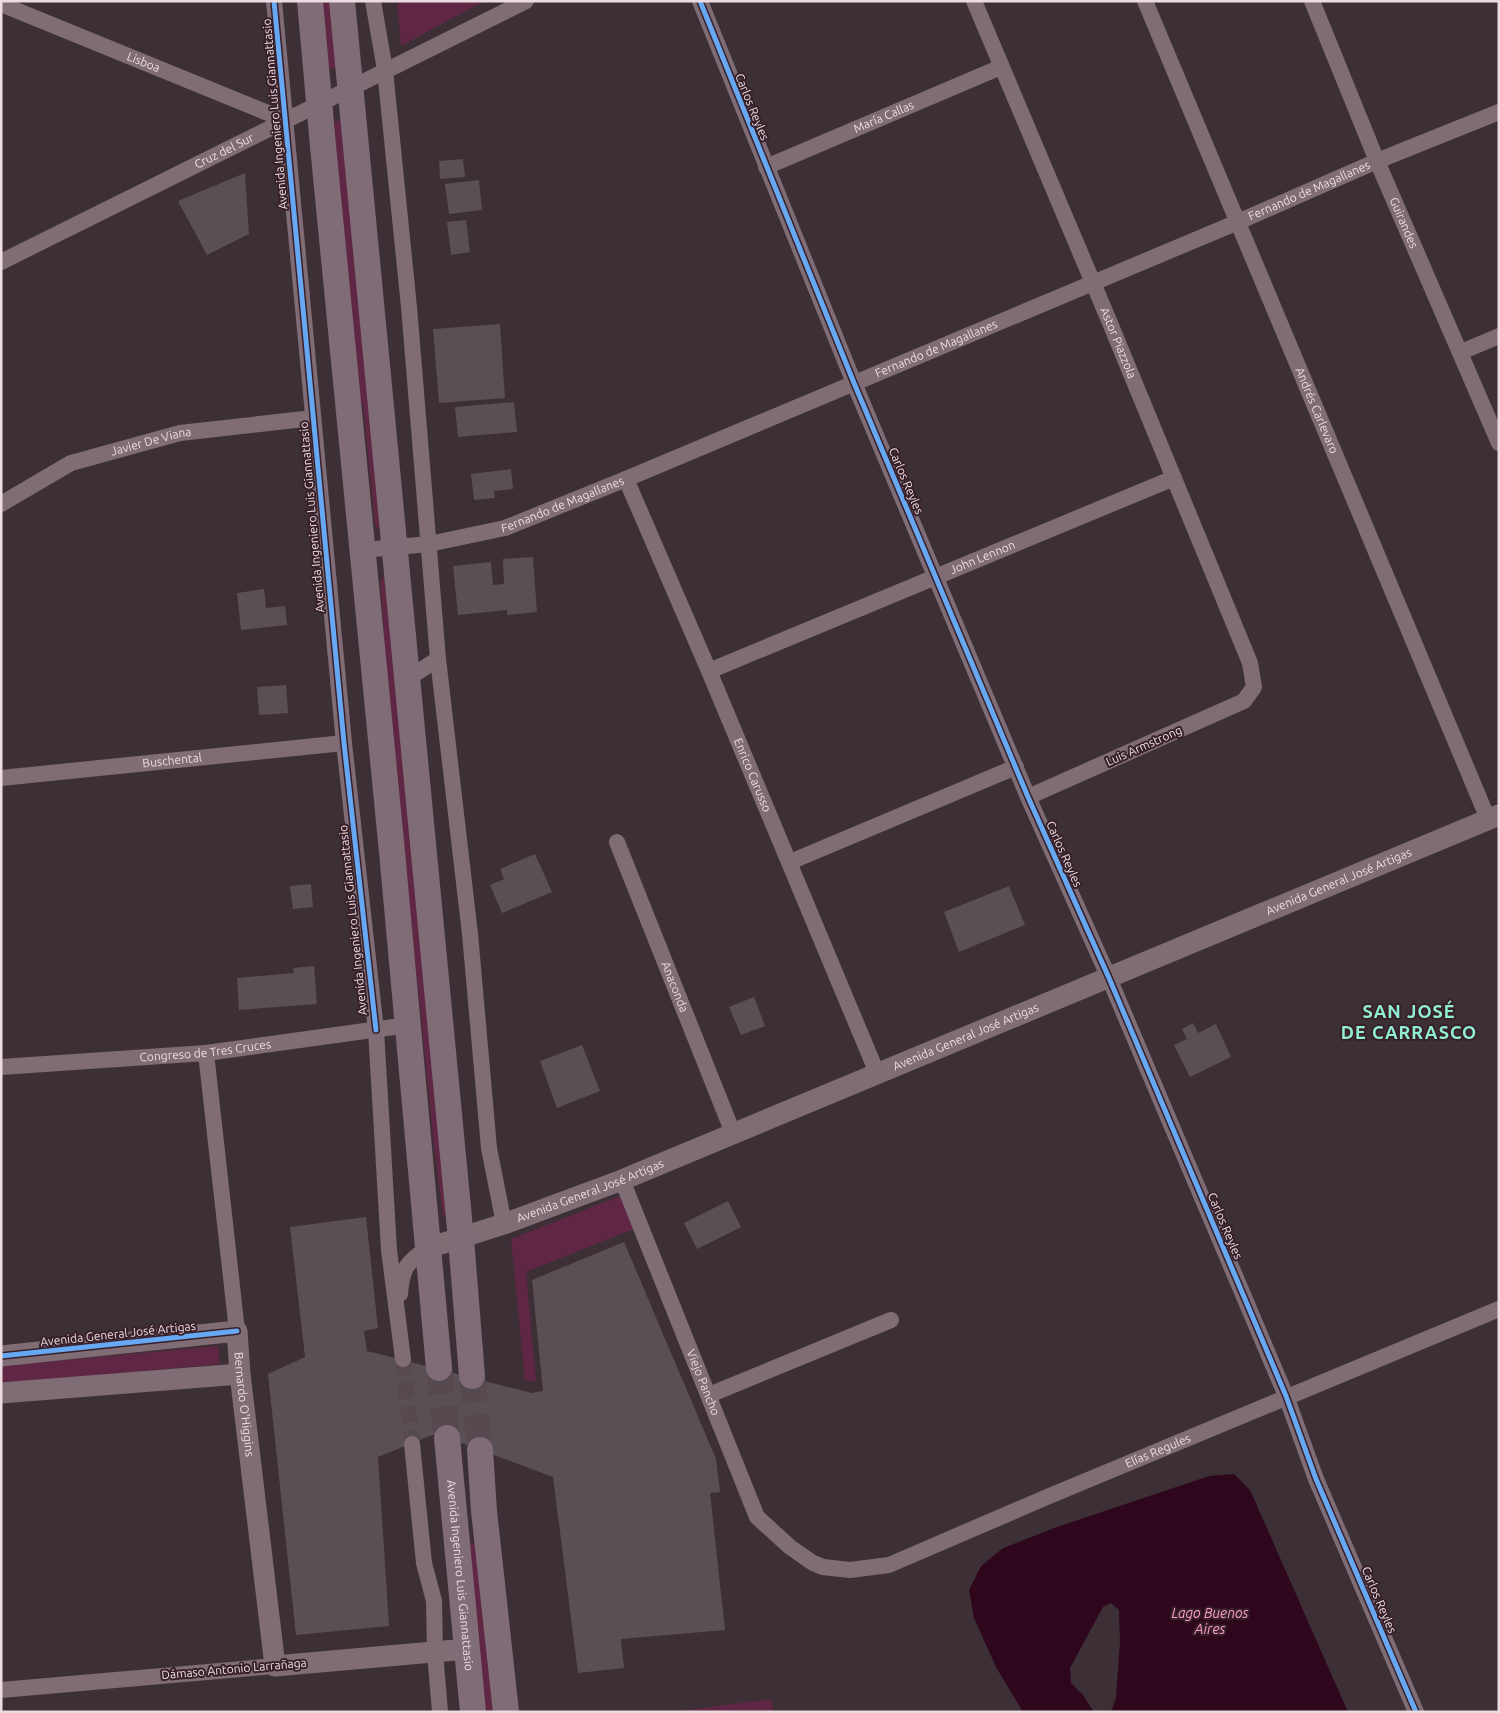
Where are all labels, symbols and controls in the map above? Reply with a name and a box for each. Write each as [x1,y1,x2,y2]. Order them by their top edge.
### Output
street label: Avenida Ingeniero Luis Giannattasio [260,18,289,210]
street label: Lisboa [125,49,162,74]
street label: Carlos Reyles [733,71,772,142]
street label: María Callas [851,98,916,135]
street label: Cruz del Sur [192,130,256,171]
street label: Fernando de Magallanes [1246,158,1372,223]
street label: Guirandes [1387,195,1421,250]
street label: Astor Piazzola [1098,305,1139,380]
street label: Fernando de Magallanes [873,317,999,380]
street label: Andrés Carlevaro [1293,365,1341,455]
street label: Avenida Ingeniero Luis Giannattasio [297,421,326,613]
street label: Javier De Viana [109,425,192,458]
street label: Carlos Reyles [887,446,926,516]
street label: Fernando de Magallanes [500,474,626,535]
street label: John Lennon [947,538,1017,576]
street label: Luis Armstrong [1104,723,1184,768]
street label: Enrico Carusso [732,736,774,814]
street label: Buschental [142,751,202,770]
street label: Carlos Reyles [1044,819,1085,889]
street label: Avenida Ingeniero Luis Giannattasio [336,824,369,1016]
street label: Avenida General José Artigas [1264,845,1413,917]
street label: Anaconda [659,959,691,1014]
street label: Avenida General José Artigas [891,1000,1040,1073]
district label: SAN JOSÉ DE CARRASCO [1341,1000,1477,1042]
street label: Congreso de Tres Cruces [139,1037,272,1064]
street label: Avenida General José Artigas [515,1156,665,1225]
street label: Carlos Reyles [1206,1191,1245,1261]
street label: Avenida General José Artigas [40,1319,196,1348]
street label: Viejo Pancho [685,1347,723,1417]
street label: Bernardo O'Higgins [232,1351,257,1457]
street label: Elías Regules [1123,1431,1192,1470]
street label: Avenida Ingeniero Luis Giannattasio [445,1479,476,1671]
street label: Carlos Reyles [1360,1565,1399,1635]
water label: Lago Buenos Aires [1172,1605,1249,1637]
street label: Dámaso Antonio Larrañaga [161,1656,307,1681]

